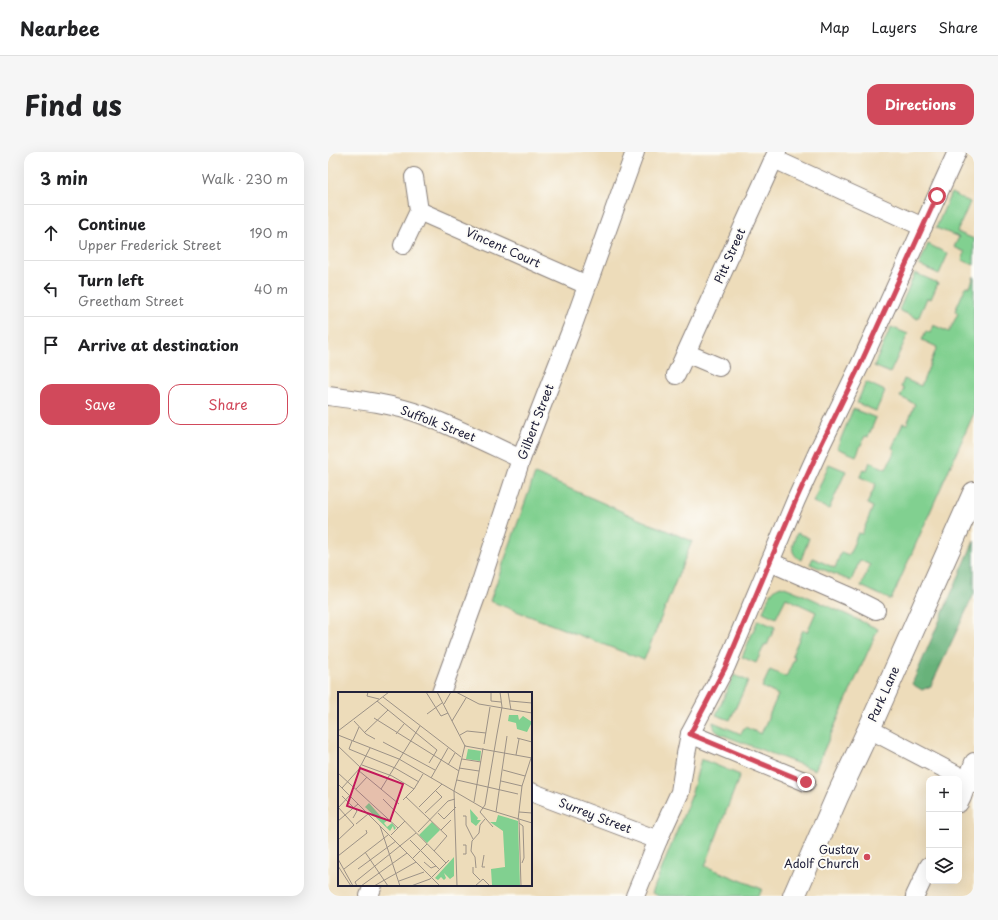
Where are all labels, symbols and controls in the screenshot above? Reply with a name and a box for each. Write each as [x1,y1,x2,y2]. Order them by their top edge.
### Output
text: Nearbee [20,14,100,42]
text: Map [820,17,850,38]
text: Layers [872,17,917,38]
text: Share [939,17,978,38]
text: Find us [24,83,122,126]
button: Directions [867,84,974,125]
text: 3 min [40,165,88,191]
text: Walk · 230 m [201,169,288,188]
route start [928,187,946,205]
text: Continue [78,212,146,235]
icon: ahead [40,222,62,244]
text: 190 m [249,223,288,242]
street label: Vincent Court [463,223,544,272]
street label: Pitt Street [709,225,749,286]
text: Upper Frederick Street [78,235,221,254]
text: Turn left [78,268,144,291]
icon: left [40,278,62,300]
text: 40 m [254,279,288,298]
text: Greetham Street [78,291,184,310]
text: Arrive at destination [78,333,239,356]
icon: arrive [40,334,62,356]
street label: Gilbert Street [512,381,558,462]
button: Save [40,384,160,425]
button: Share [168,384,288,425]
street label: Suffolk Street [398,400,479,446]
street label: Park Lane [863,663,903,724]
inset map [338,692,532,886]
route end [797,773,815,791]
map controls [926,776,962,884]
button: + [926,776,962,812]
street label: Surrey Street [556,793,634,837]
button: − [926,812,962,848]
place label: Gustav Adolf Church [784,840,859,872]
button: layers [926,848,962,884]
marker: Gustav Adolf Church [862,852,872,862]

